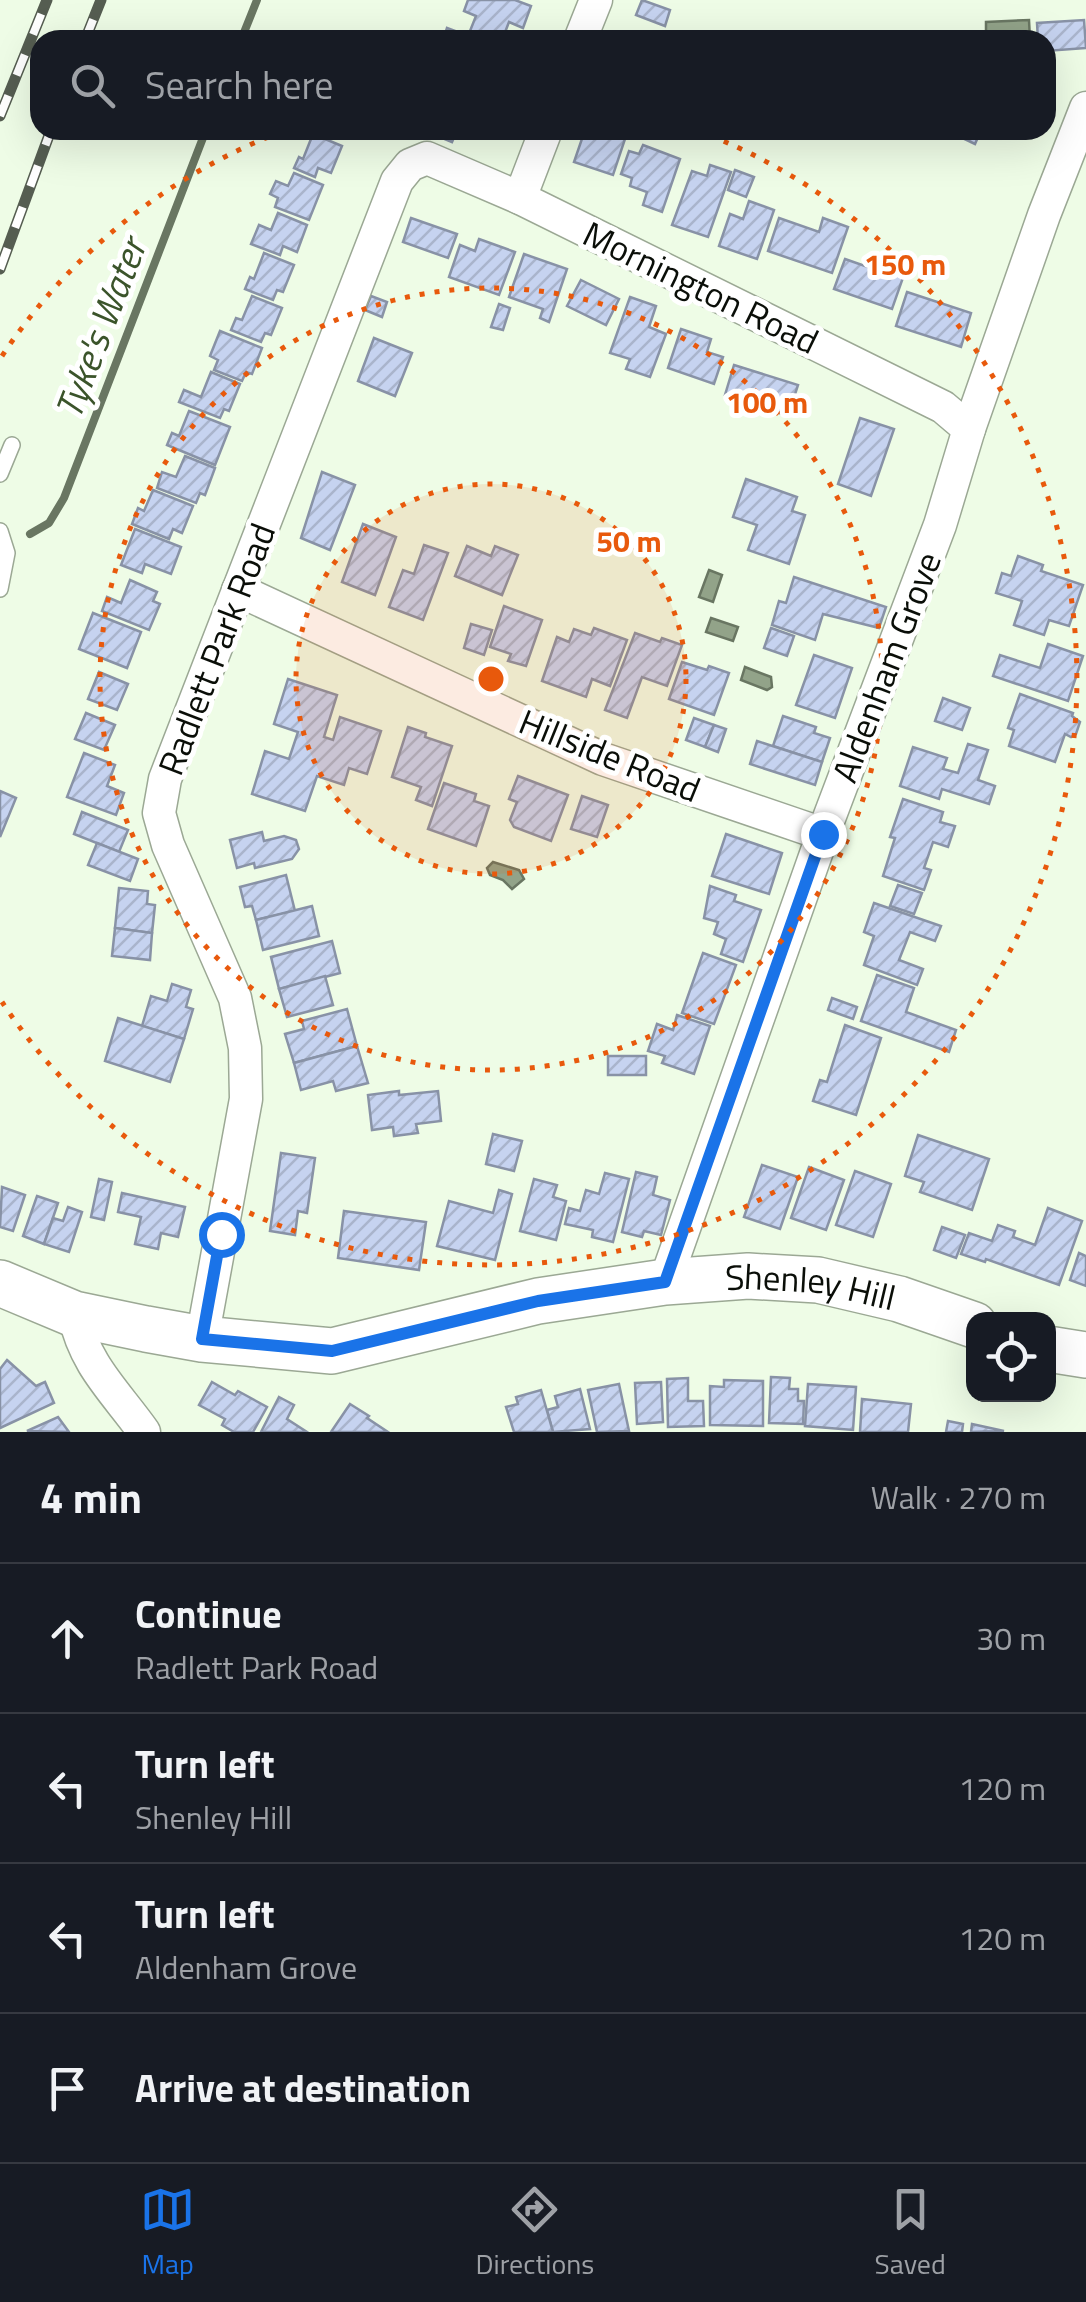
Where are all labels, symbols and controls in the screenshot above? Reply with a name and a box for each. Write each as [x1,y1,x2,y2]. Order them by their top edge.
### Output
search box [30,30,1056,140]
text: Search here [145,56,333,114]
icon: search [65,58,120,113]
street label: Mornington Road [574,207,828,367]
water label: Tyke's Water [39,226,162,426]
text: 150 m [864,241,946,287]
text: 100 m [726,379,808,425]
street label: Radlett Park Road [143,515,289,783]
text: 50 m [596,518,662,564]
street label: Aldenham Grove [817,544,955,790]
centre of rings [473,661,509,697]
street label: Hillside Road [511,694,709,816]
route end [801,812,847,858]
route start [199,1212,245,1258]
street label: Shenley Hill [723,1249,901,1324]
map controls [966,1312,1056,1402]
button: locate [966,1312,1056,1402]
text: 4 min [40,1465,142,1529]
text: Walk · 270 m [871,1473,1046,1521]
text: Continue [135,1585,282,1643]
icon: ahead [40,1611,95,1666]
text: 30 m [976,1614,1046,1662]
text: Radlett Park Road [135,1643,378,1691]
text: Turn left [135,1735,275,1793]
icon: left [40,1761,95,1816]
text: 120 m [958,1764,1046,1812]
text: Shenley Hill [135,1793,292,1841]
text: Turn left [135,1885,275,1943]
icon: left [40,1911,95,1966]
text: 120 m [958,1914,1046,1962]
text: Aldenham Grove [135,1943,357,1991]
text: Arrive at destination [135,2059,471,2117]
icon: arrive [40,2061,95,2116]
tab: Map [140,2182,195,2285]
tab: Directions [475,2182,594,2285]
tab: Saved [875,2182,946,2285]

